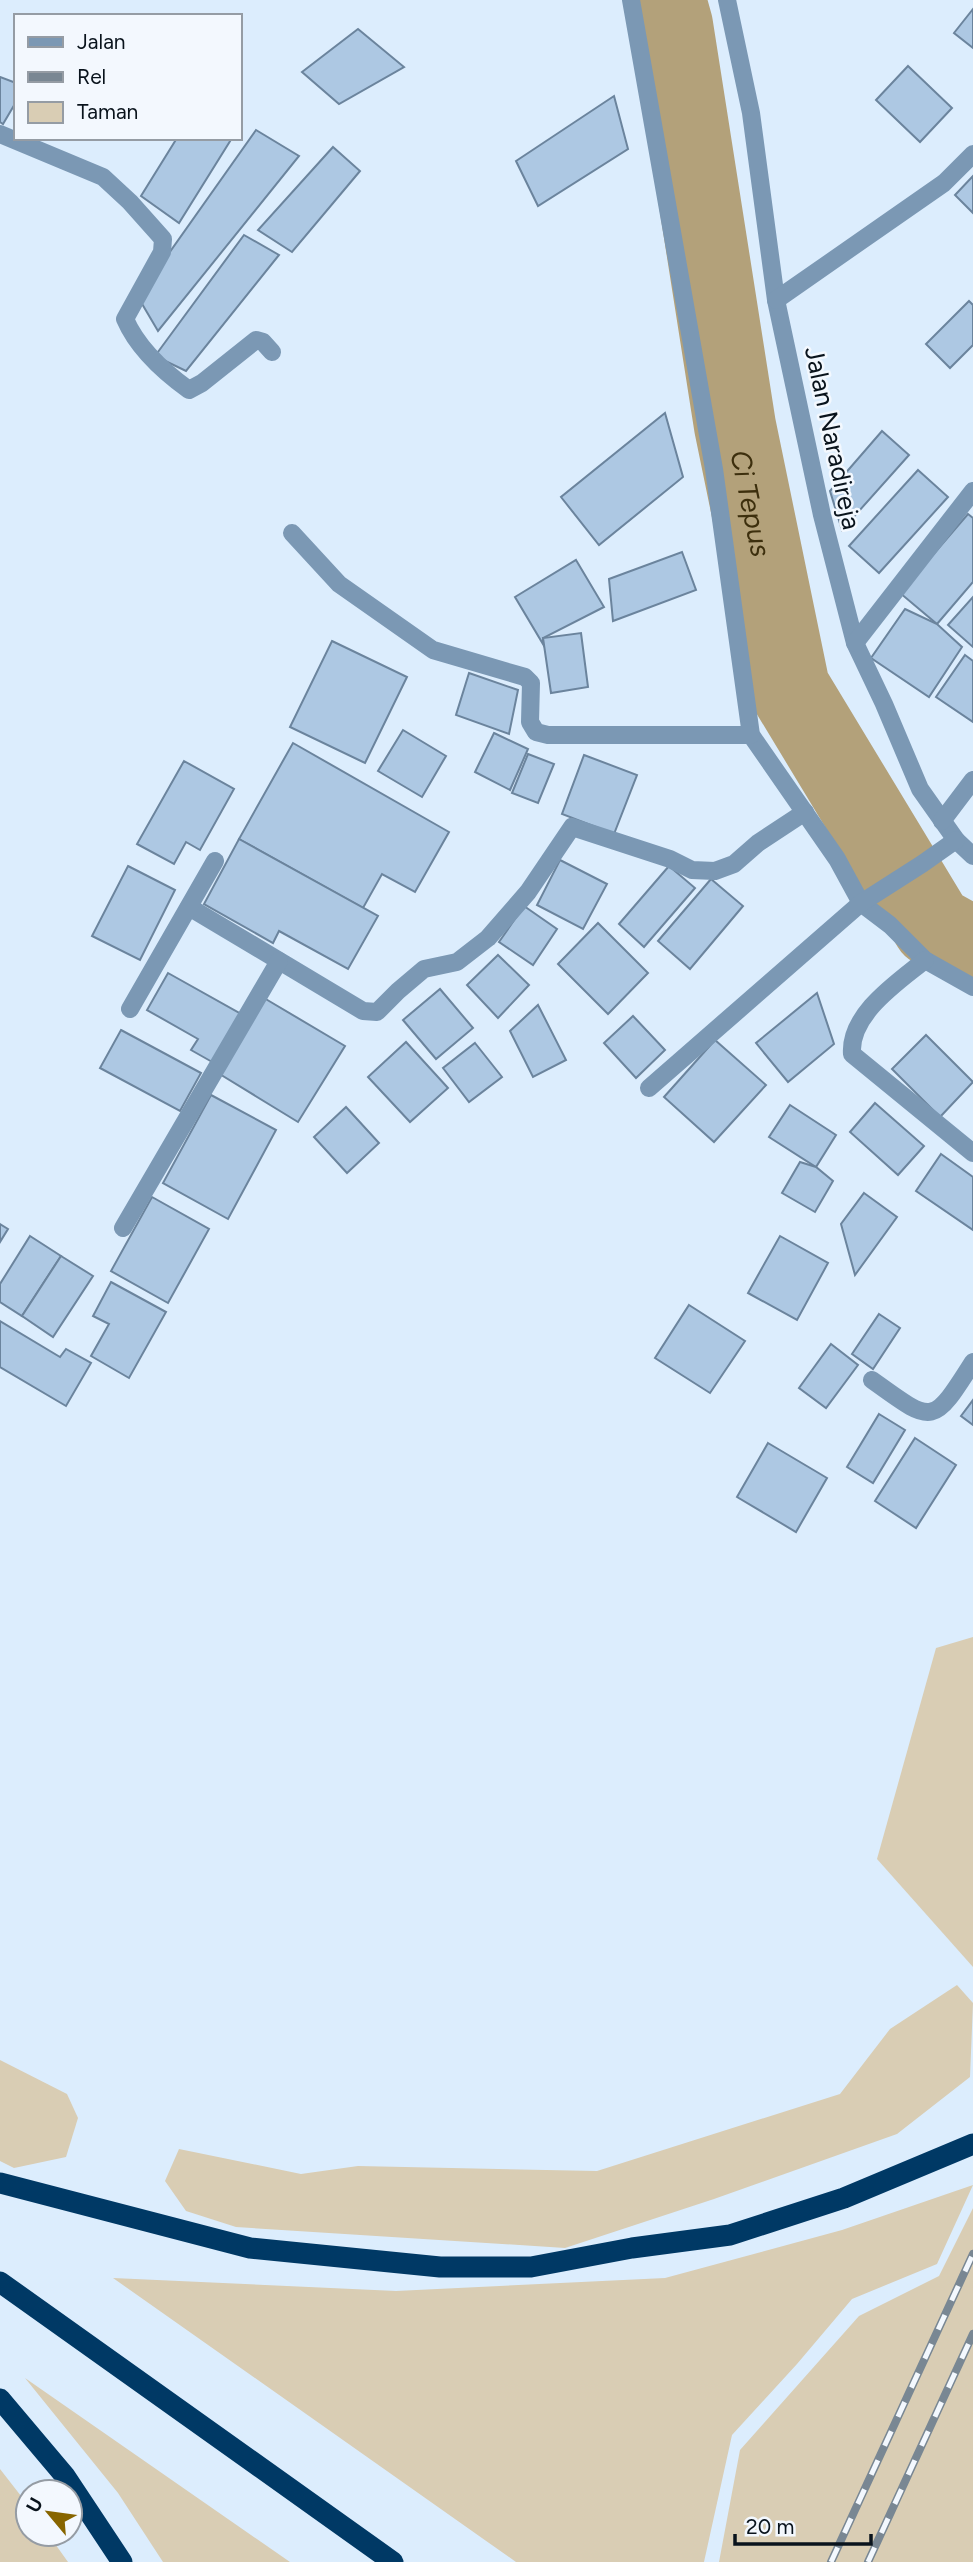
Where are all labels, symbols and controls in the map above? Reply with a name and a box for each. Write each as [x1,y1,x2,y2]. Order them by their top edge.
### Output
legend [14,14,242,140]
text: Jalan [77,29,126,54]
text: Rel [77,64,106,89]
text: Taman [77,99,138,124]
street label: Jalan Naradireja [798,343,868,533]
water label: Ci Tepus [723,447,779,560]
north arrow [14,2478,84,2548]
text: U [21,2494,48,2516]
scale bar [735,2502,872,2546]
text: 20 m [746,2514,794,2539]

